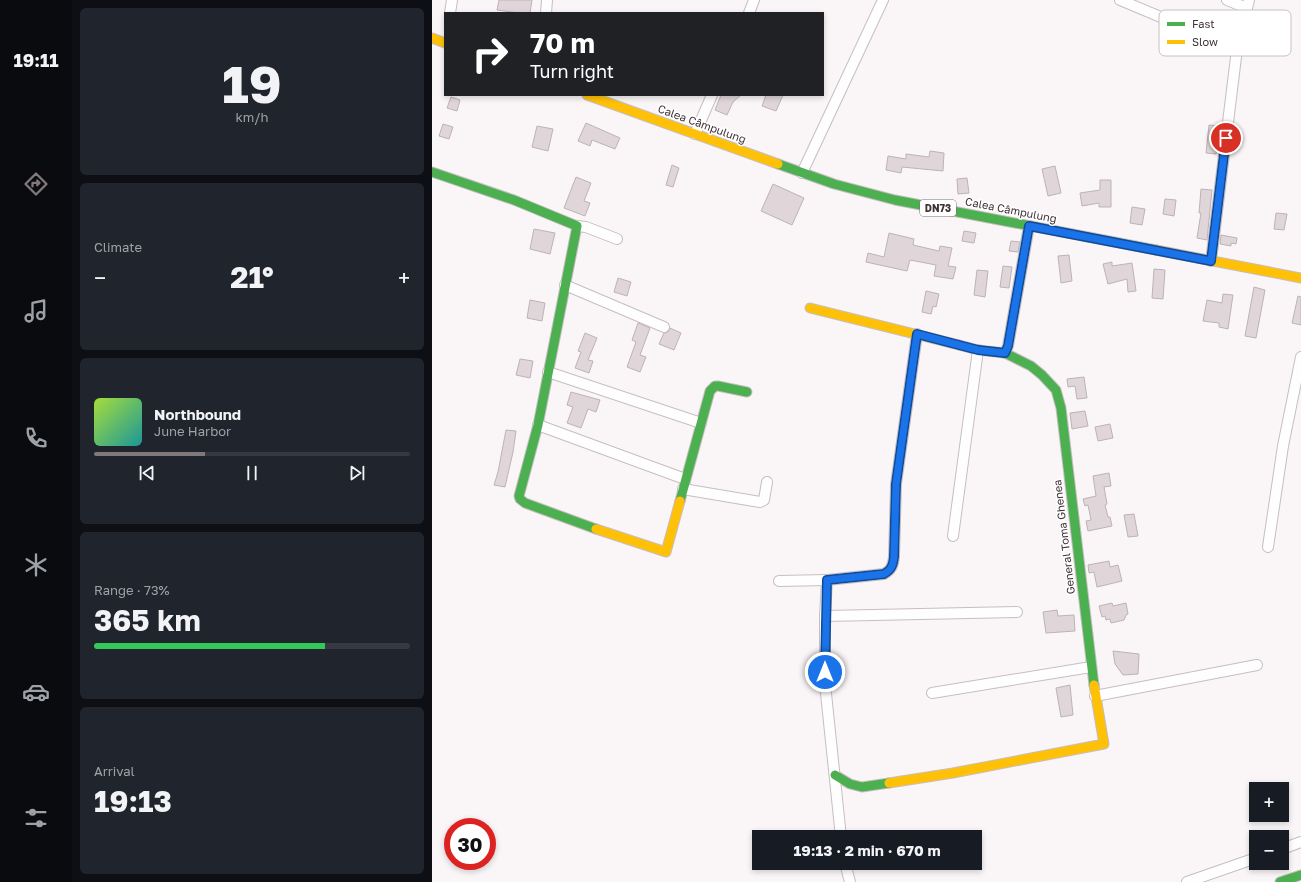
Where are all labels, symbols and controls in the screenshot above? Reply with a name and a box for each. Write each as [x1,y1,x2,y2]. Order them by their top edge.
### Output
legend [1159,10,1291,56]
text: Fast [1192,17,1215,30]
text: 70 m [530,26,595,59]
icon: right [464,28,516,80]
text: Slow [1192,35,1218,48]
text: 19:11 [14,49,59,71]
text: 19 [222,52,282,114]
text: Turn right [530,60,614,82]
street label: Calea Câmpulung [656,102,748,146]
text: km/h [235,109,269,125]
pin [1209,121,1243,155]
icon: arrive [1215,127,1237,149]
icon: directions [22,170,50,198]
street label: Calea Câmpulung [964,194,1058,225]
road number: DN73 [920,200,956,216]
text: Climate [94,239,142,255]
text: 21° [230,259,274,295]
text: − [94,264,106,291]
text: + [398,264,410,291]
icon: music [22,297,50,325]
text: Northbound [154,405,241,423]
text: June Harbor [154,423,231,439]
icon: phone [22,424,50,452]
icon: previous [136,462,158,484]
icon: pause [241,462,263,484]
icon: next [346,462,368,484]
street label: General Toma Ghenea [1050,479,1077,595]
icon: climate [22,551,50,579]
text: Range · 73% [94,582,169,598]
text: 365 km [94,602,201,638]
position arrow [804,651,846,693]
icon: car [22,678,50,706]
text: Arrival [94,763,135,779]
map controls [1249,782,1289,870]
button: + [1249,782,1289,822]
text: 19:13 [94,783,172,819]
icon: filters [22,804,50,832]
speed limit sign: 30 [444,818,496,870]
button: − [1249,830,1289,870]
text: 19:13 · 2 min · 670 m [793,841,941,859]

